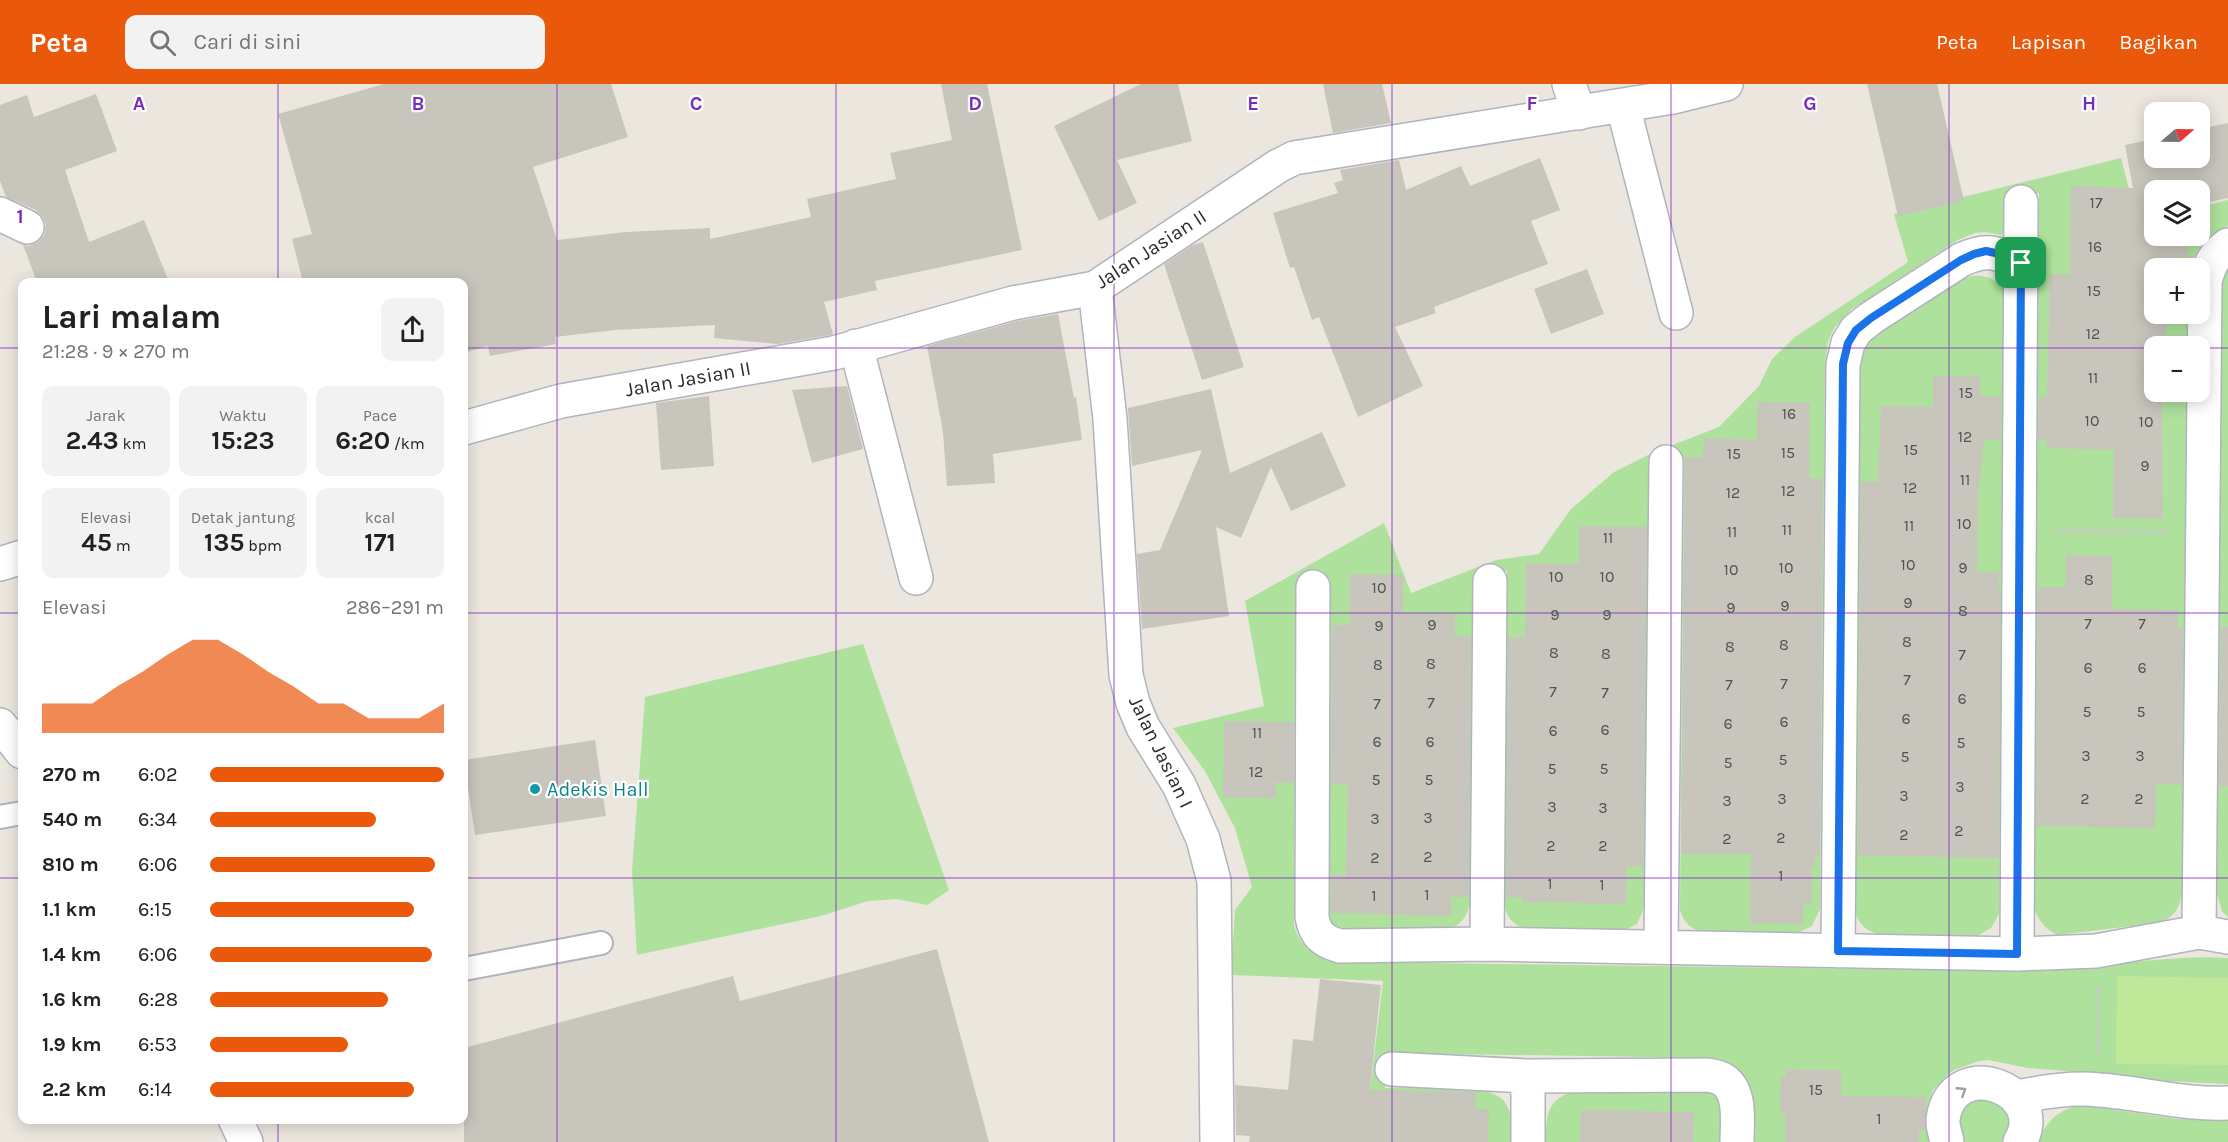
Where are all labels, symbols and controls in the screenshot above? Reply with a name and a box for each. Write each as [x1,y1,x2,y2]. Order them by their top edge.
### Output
search box [125,15,545,69]
text: Peta [30,26,89,59]
icon: search [146,26,179,59]
text: Cari di sini [194,29,302,55]
text: Peta [1936,30,1978,54]
text: Lapisan [2011,30,2086,54]
text: Bagikan [2119,30,2198,54]
text: A [133,92,146,115]
text: B [412,92,424,115]
text: C [690,92,702,115]
text: D [968,92,982,115]
text: E [1247,92,1259,115]
text: F [1527,92,1538,115]
text: G [1803,92,1817,115]
text: H [2082,92,2096,115]
north arrow [2144,102,2210,168]
map controls [2144,102,2210,402]
button: layers [2144,180,2210,246]
house number: 17 [2090,193,2103,212]
text: 1 [16,205,24,228]
street label: Jalan Jasian II [1091,205,1211,293]
pin [1995,237,2046,288]
house number: 16 [2088,237,2102,256]
icon: arrive [2004,246,2037,279]
button: + [2144,258,2210,324]
house number: 15 [2087,281,2101,300]
text: Lari malam [42,298,221,336]
button: share [381,298,444,361]
house number: 12 [2086,324,2100,343]
button: − [2144,336,2210,402]
text: 21:28 · 9 × 270 m [42,340,190,363]
street label: Jalan Jasian II [623,357,753,401]
house number: 11 [2088,368,2098,387]
house number: 15 [1959,383,1973,402]
house number: 16 [1782,404,1796,423]
text: Jarak [87,406,125,425]
text: Waktu [219,406,267,425]
text: Pace [363,406,397,425]
house number: 10 [2085,411,2099,430]
house number: 10 [2139,412,2153,431]
text: 2.43 [66,425,119,456]
text: 15:23 [211,425,275,456]
text: 6:20 [335,425,390,456]
house number: 12 [1958,427,1972,446]
text: km [119,434,146,453]
text: /km [390,434,425,453]
house number: 15 [1904,440,1918,459]
house number: 15 [1781,443,1795,462]
house number: 15 [1727,444,1741,463]
house number: 9 [2140,456,2150,475]
house number: 11 [1960,470,1970,489]
house number: 12 [1903,478,1917,497]
house number: 12 [1781,481,1795,500]
house number: 12 [1726,483,1740,502]
text: Elevasi [80,508,132,527]
text: Detak jantung [191,508,295,527]
text: kcal [365,508,395,527]
house number: 10 [1957,514,1971,533]
house number: 11 [1904,516,1914,535]
house number: 11 [1782,520,1792,539]
house number: 11 [1727,522,1737,541]
text: 45 [81,527,112,558]
text: 135 [204,527,244,558]
text: 171 [364,527,396,558]
house number: 11 [1603,528,1613,547]
text: m [112,536,131,555]
text: bpm [244,536,282,555]
house number: 10 [1901,555,1915,574]
house number: 10 [1779,558,1793,577]
house number: 9 [1958,558,1968,577]
house number: 10 [1724,560,1738,579]
house number: 10 [1549,567,1563,586]
house number: 10 [1600,567,1614,586]
house number: 8 [2084,570,2094,589]
house number: 10 [1372,578,1386,597]
house number: 9 [1903,593,1913,612]
text: Elevasi [42,596,107,619]
text: 286–291 m [346,596,444,619]
house number: 9 [1780,596,1790,615]
house number: 9 [1726,598,1736,617]
house number: 8 [1958,601,1968,620]
house number: 9 [1550,605,1560,624]
house number: 9 [1602,605,1612,624]
house number: 7 [2084,614,2092,633]
house number: 7 [2138,614,2146,633]
house number: 9 [1427,615,1437,634]
house number: 9 [1374,616,1384,635]
house number: 8 [1902,632,1912,651]
house number: 8 [1779,635,1789,654]
house number: 8 [1725,637,1735,656]
house number: 8 [1549,643,1559,662]
house number: 8 [1601,644,1611,663]
house number: 7 [1958,645,1966,664]
house number: 8 [1426,654,1436,673]
house number: 8 [1373,655,1383,674]
house number: 6 [2083,658,2093,677]
house number: 6 [2137,658,2147,677]
house number: 7 [1903,670,1911,689]
house number: 7 [1780,674,1788,693]
house number: 7 [1725,675,1733,694]
house number: 7 [1549,682,1557,701]
house number: 7 [1601,683,1609,702]
house number: 6 [1957,689,1967,708]
street label: Jalan Jasian I [1124,692,1198,812]
house number: 7 [1427,693,1435,712]
house number: 7 [1373,694,1381,713]
house number: 5 [2082,702,2092,721]
house number: 5 [2136,702,2146,721]
house number: 6 [1901,709,1911,728]
house number: 6 [1779,712,1789,731]
house number: 6 [1723,714,1733,733]
house number: 6 [1600,720,1610,739]
house number: 6 [1548,721,1558,740]
house number: 11 [1252,723,1262,742]
house number: 6 [1372,732,1382,751]
house number: 6 [1425,732,1435,751]
house number: 5 [1956,733,1966,752]
house number: 3 [2081,746,2091,765]
house number: 3 [2135,746,2145,765]
house number: 5 [1900,747,1910,766]
house number: 5 [1778,750,1788,769]
house number: 5 [1723,753,1733,772]
house number: 5 [1547,759,1557,778]
house number: 5 [1599,759,1609,778]
house number: 12 [1249,762,1263,781]
text: 270 m [42,763,101,786]
text: 6:02 [138,763,178,786]
house number: 5 [1371,770,1381,789]
house number: 5 [1424,770,1434,789]
house number: 3 [1955,777,1965,796]
place label: Adekis Hall [547,778,649,801]
marker: Adekis Hall [528,782,542,796]
house number: 3 [1899,786,1909,805]
house number: 3 [1777,789,1787,808]
house number: 2 [2080,789,2090,808]
house number: 2 [2134,789,2144,808]
house number: 3 [1722,791,1732,810]
house number: 3 [1547,797,1557,816]
house number: 3 [1598,798,1608,817]
text: 540 m [42,808,102,831]
text: 6:34 [138,808,177,831]
house number: 3 [1423,808,1433,827]
house number: 3 [1370,809,1380,828]
house number: 2 [1954,821,1964,840]
house number: 2 [1899,825,1909,844]
house number: 2 [1776,828,1786,847]
house number: 2 [1722,829,1732,848]
house number: 2 [1546,836,1556,855]
house number: 2 [1598,836,1608,855]
house number: 2 [1423,847,1433,866]
house number: 2 [1370,848,1380,867]
text: 810 m [42,853,99,876]
text: 6:06 [138,853,177,876]
house number: 1 [1778,866,1784,885]
house number: 1 [1547,874,1553,893]
house number: 1 [1599,875,1605,894]
house number: 1 [1424,885,1430,904]
house number: 1 [1371,886,1377,905]
text: 1.1 km [42,898,96,921]
text: 6:15 [138,898,172,921]
text: 1.4 km [42,943,101,966]
text: 6:06 [138,943,177,966]
text: 1.6 km [42,988,101,1011]
text: 6:28 [138,988,178,1011]
text: 1.9 km [42,1033,102,1056]
text: 6:53 [138,1033,177,1056]
text: 2.2 km [42,1078,106,1101]
text: 6:14 [138,1078,172,1101]
house number: 15 [1809,1080,1823,1099]
one-way arrow [1956,1087,1967,1098]
house number: 1 [1876,1109,1882,1128]

